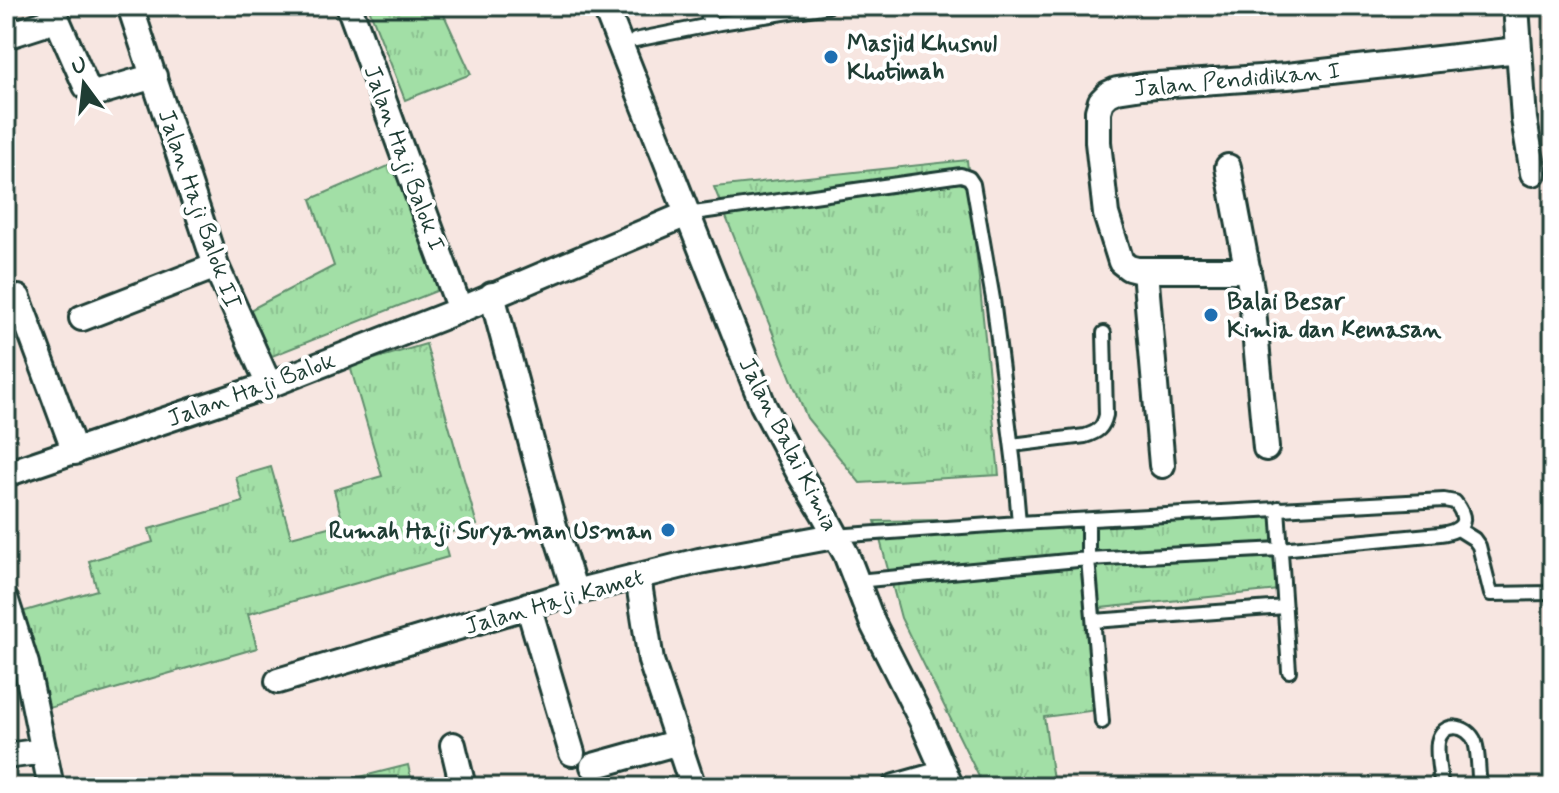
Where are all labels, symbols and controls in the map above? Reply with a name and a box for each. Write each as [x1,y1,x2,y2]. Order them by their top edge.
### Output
place label: Masjid Khusnul Khotimah [847,29,997,88]
north arrow [44,44,124,124]
marker: Masjid Khusnul Khotimah [822,48,840,66]
text: U [69,51,90,82]
street label: Jalan Pendidikan I [1132,56,1342,105]
street label: Jalan Haji Balok I [356,61,452,256]
street label: Jalan Haji Balok II [150,105,247,314]
place label: Balai Besar Kimia dan Kemasan [1227,287,1442,346]
marker: Balai Besar Kimia dan Kemasan [1202,306,1220,324]
street label: Jalan Haji Balok [163,346,340,435]
street label: Jalan Balai Kimia [730,352,845,537]
place label: Rumah Haji Suryaman Usman [329,516,652,547]
marker: Rumah Haji Suryaman Usman [659,521,677,539]
street label: Jalan Haji Kamet [461,562,647,643]

